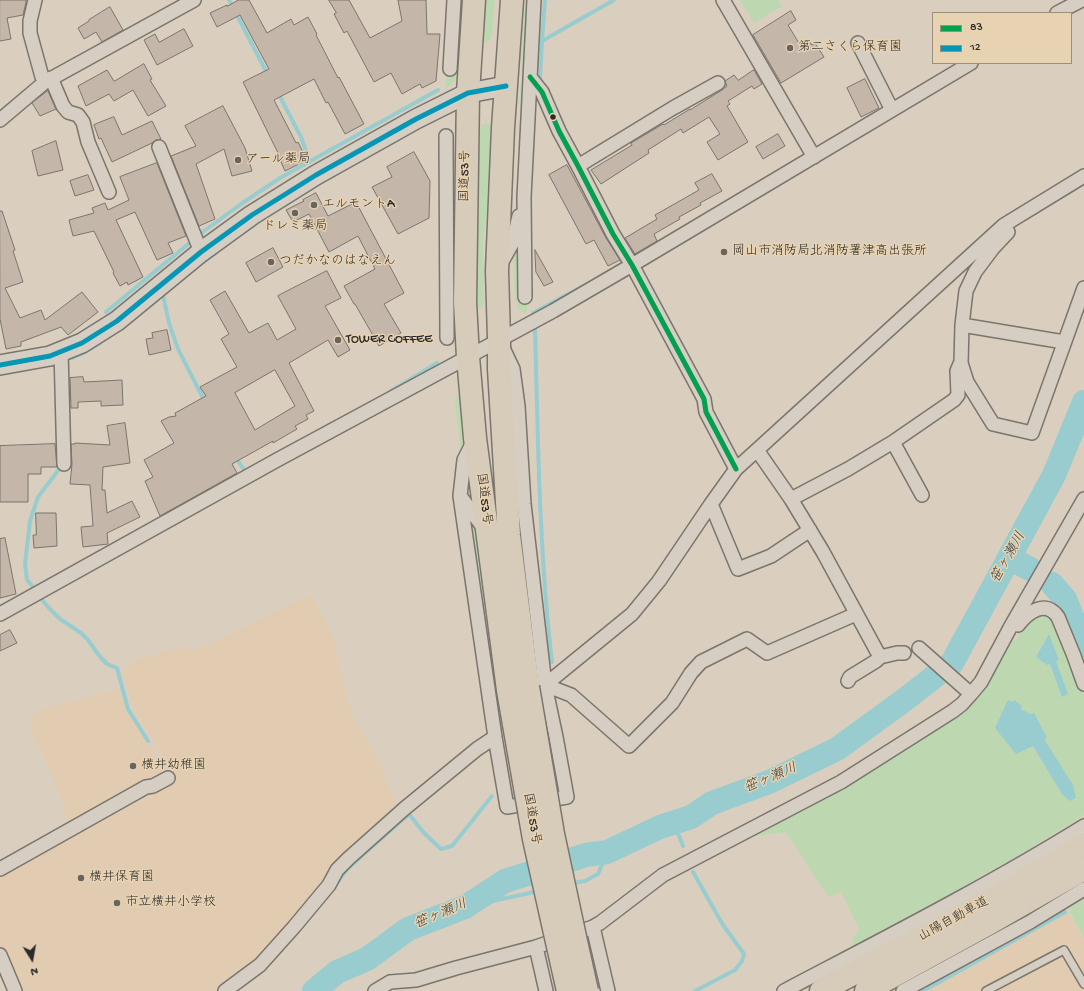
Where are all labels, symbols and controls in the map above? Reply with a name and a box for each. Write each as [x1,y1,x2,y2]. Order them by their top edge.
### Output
legend [932,12,1072,64]
text: 83 [970,21,983,35]
place label: 第二さくら保育園 [798,40,902,56]
text: 12 [970,41,981,55]
marker: 第二さくら保育園 [785,43,795,53]
unlabelled marker [548,112,558,122]
street label: 国道53号 [458,150,474,202]
place label: アール薬局 [246,152,310,168]
marker: アール薬局 [233,155,243,165]
place label: エルモントA [322,197,395,213]
marker: エルモントA [309,200,319,210]
marker: ドレミ薬局 [290,208,300,218]
place label: ドレミ薬局 [263,219,327,235]
place label: 岡山市消防局北消防署津高出張所 [732,244,927,260]
marker: 岡山市消防局北消防署津高出張所 [719,247,729,257]
place label: つだかなのはなえん [279,254,396,270]
marker: つだかなのはなえん [266,257,276,267]
place label: TOWER COFFEE [346,332,432,348]
marker: TOWER COFFEE [333,335,343,345]
street label: 国道53号 [472,472,494,526]
water label: 笹ヶ瀬川 [988,529,1030,587]
place label: 横井幼稚園 [141,758,206,774]
water label: 笹ヶ瀬川 [742,760,800,798]
marker: 横井幼稚園 [128,761,138,771]
street label: 国道53号 [519,792,543,846]
place label: 横井保育園 [89,870,154,886]
marker: 横井保育園 [76,873,86,883]
street label: 山陽自動車道 [916,894,992,946]
place label: 市立横井小学校 [125,895,216,911]
water label: 笹ヶ瀬川 [412,896,470,934]
marker: 市立横井小学校 [112,898,122,908]
north arrow [12,939,52,979]
text: N [30,964,39,977]

